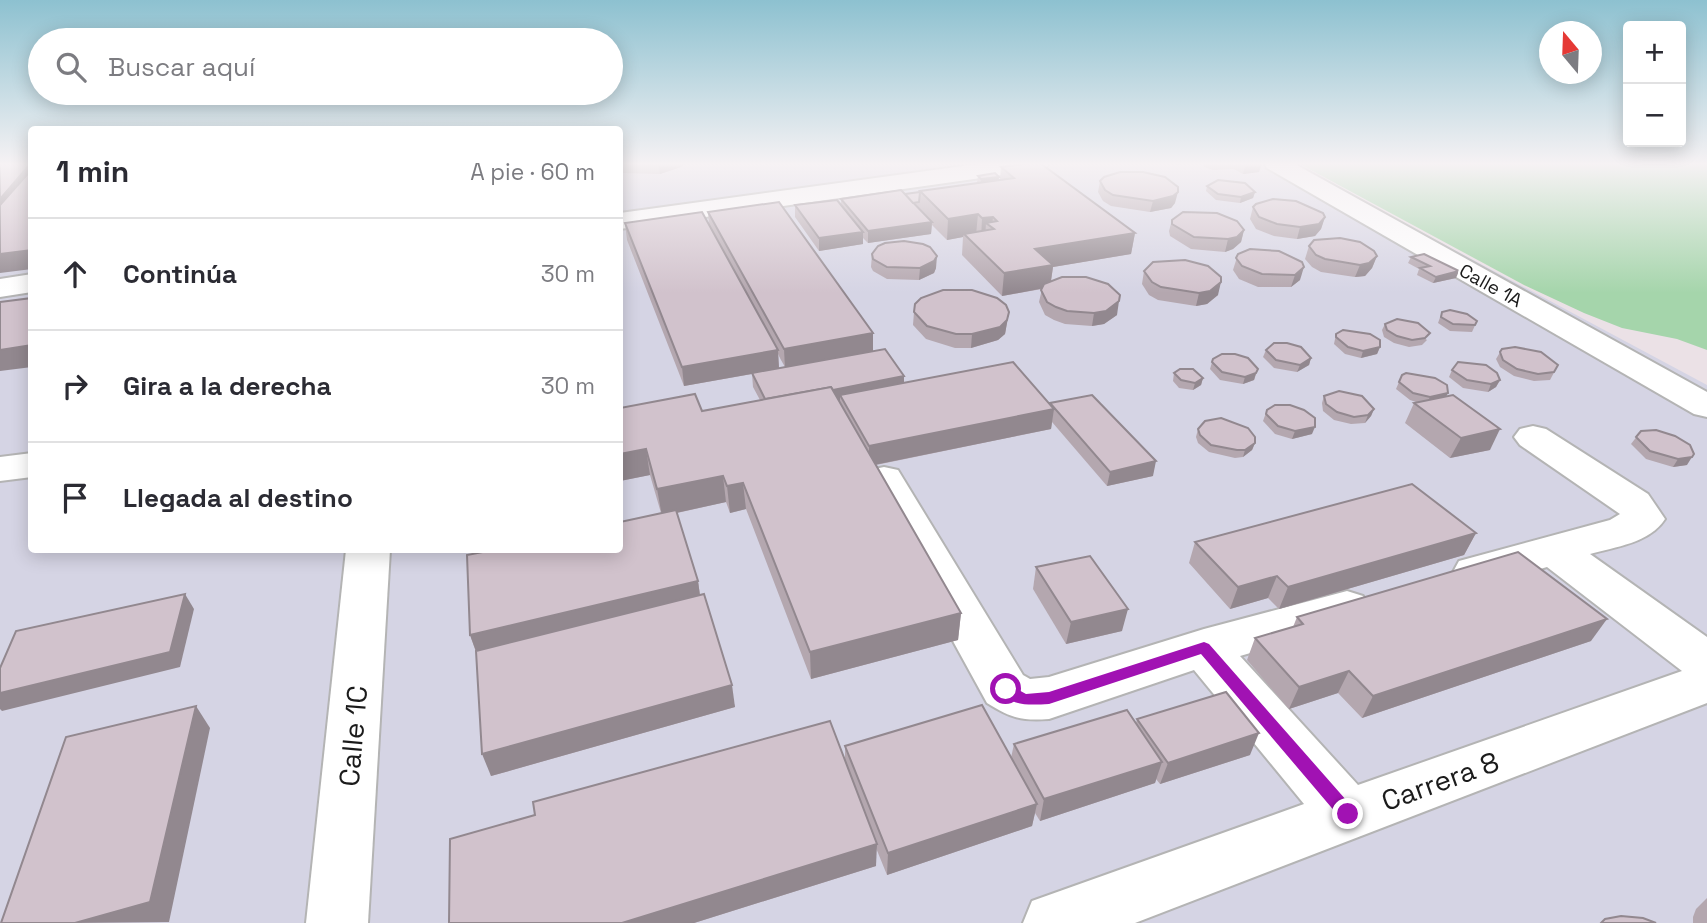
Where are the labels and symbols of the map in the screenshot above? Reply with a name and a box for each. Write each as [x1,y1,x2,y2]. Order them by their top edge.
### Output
north arrow [1539,21,1602,84]
street label: Calle 1A [1455,258,1527,313]
route start [990,673,1021,704]
street label: Calle 1C [331,684,375,788]
street label: Carrera 8 [1376,743,1504,819]
route end [1332,798,1363,829]

